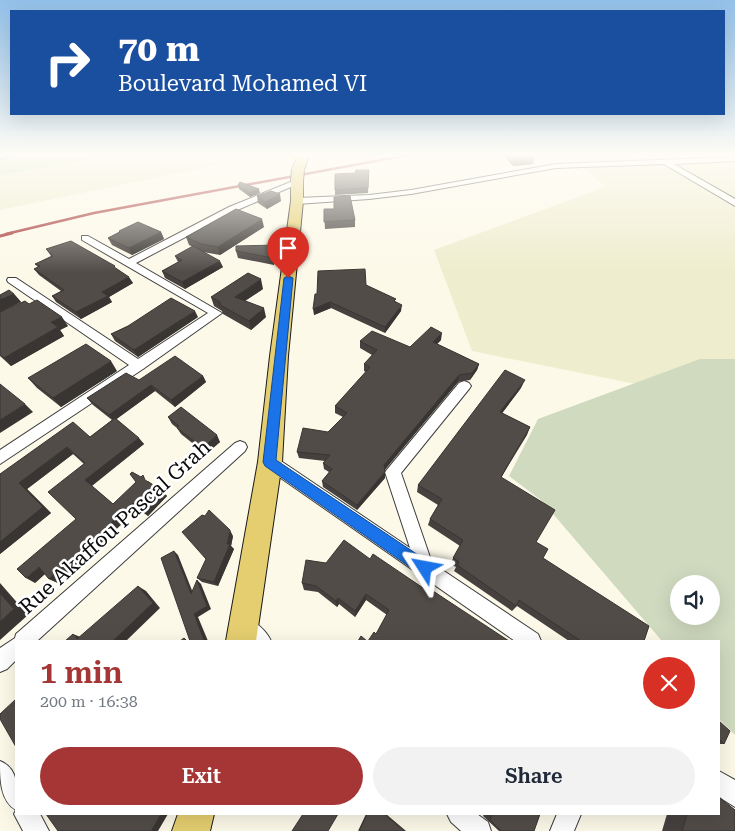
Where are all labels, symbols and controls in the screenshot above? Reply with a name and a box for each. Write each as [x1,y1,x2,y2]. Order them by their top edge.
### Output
text: 70 m [118,29,200,70]
icon: right [35,30,100,95]
text: Boulevard Mohamed VI [118,71,367,96]
pin [267,227,309,278]
icon: arrive [274,234,302,262]
street label: Rue Akaffou Pascal Grah [15,435,216,619]
position arrow [398,541,450,593]
map controls [670,575,720,625]
button: sound [670,575,720,625]
text: 1 min [40,655,123,690]
button: close [643,657,695,709]
text: 200 m · 16:38 [40,692,138,711]
button: Exit [40,747,363,805]
button: Share [373,747,695,805]

